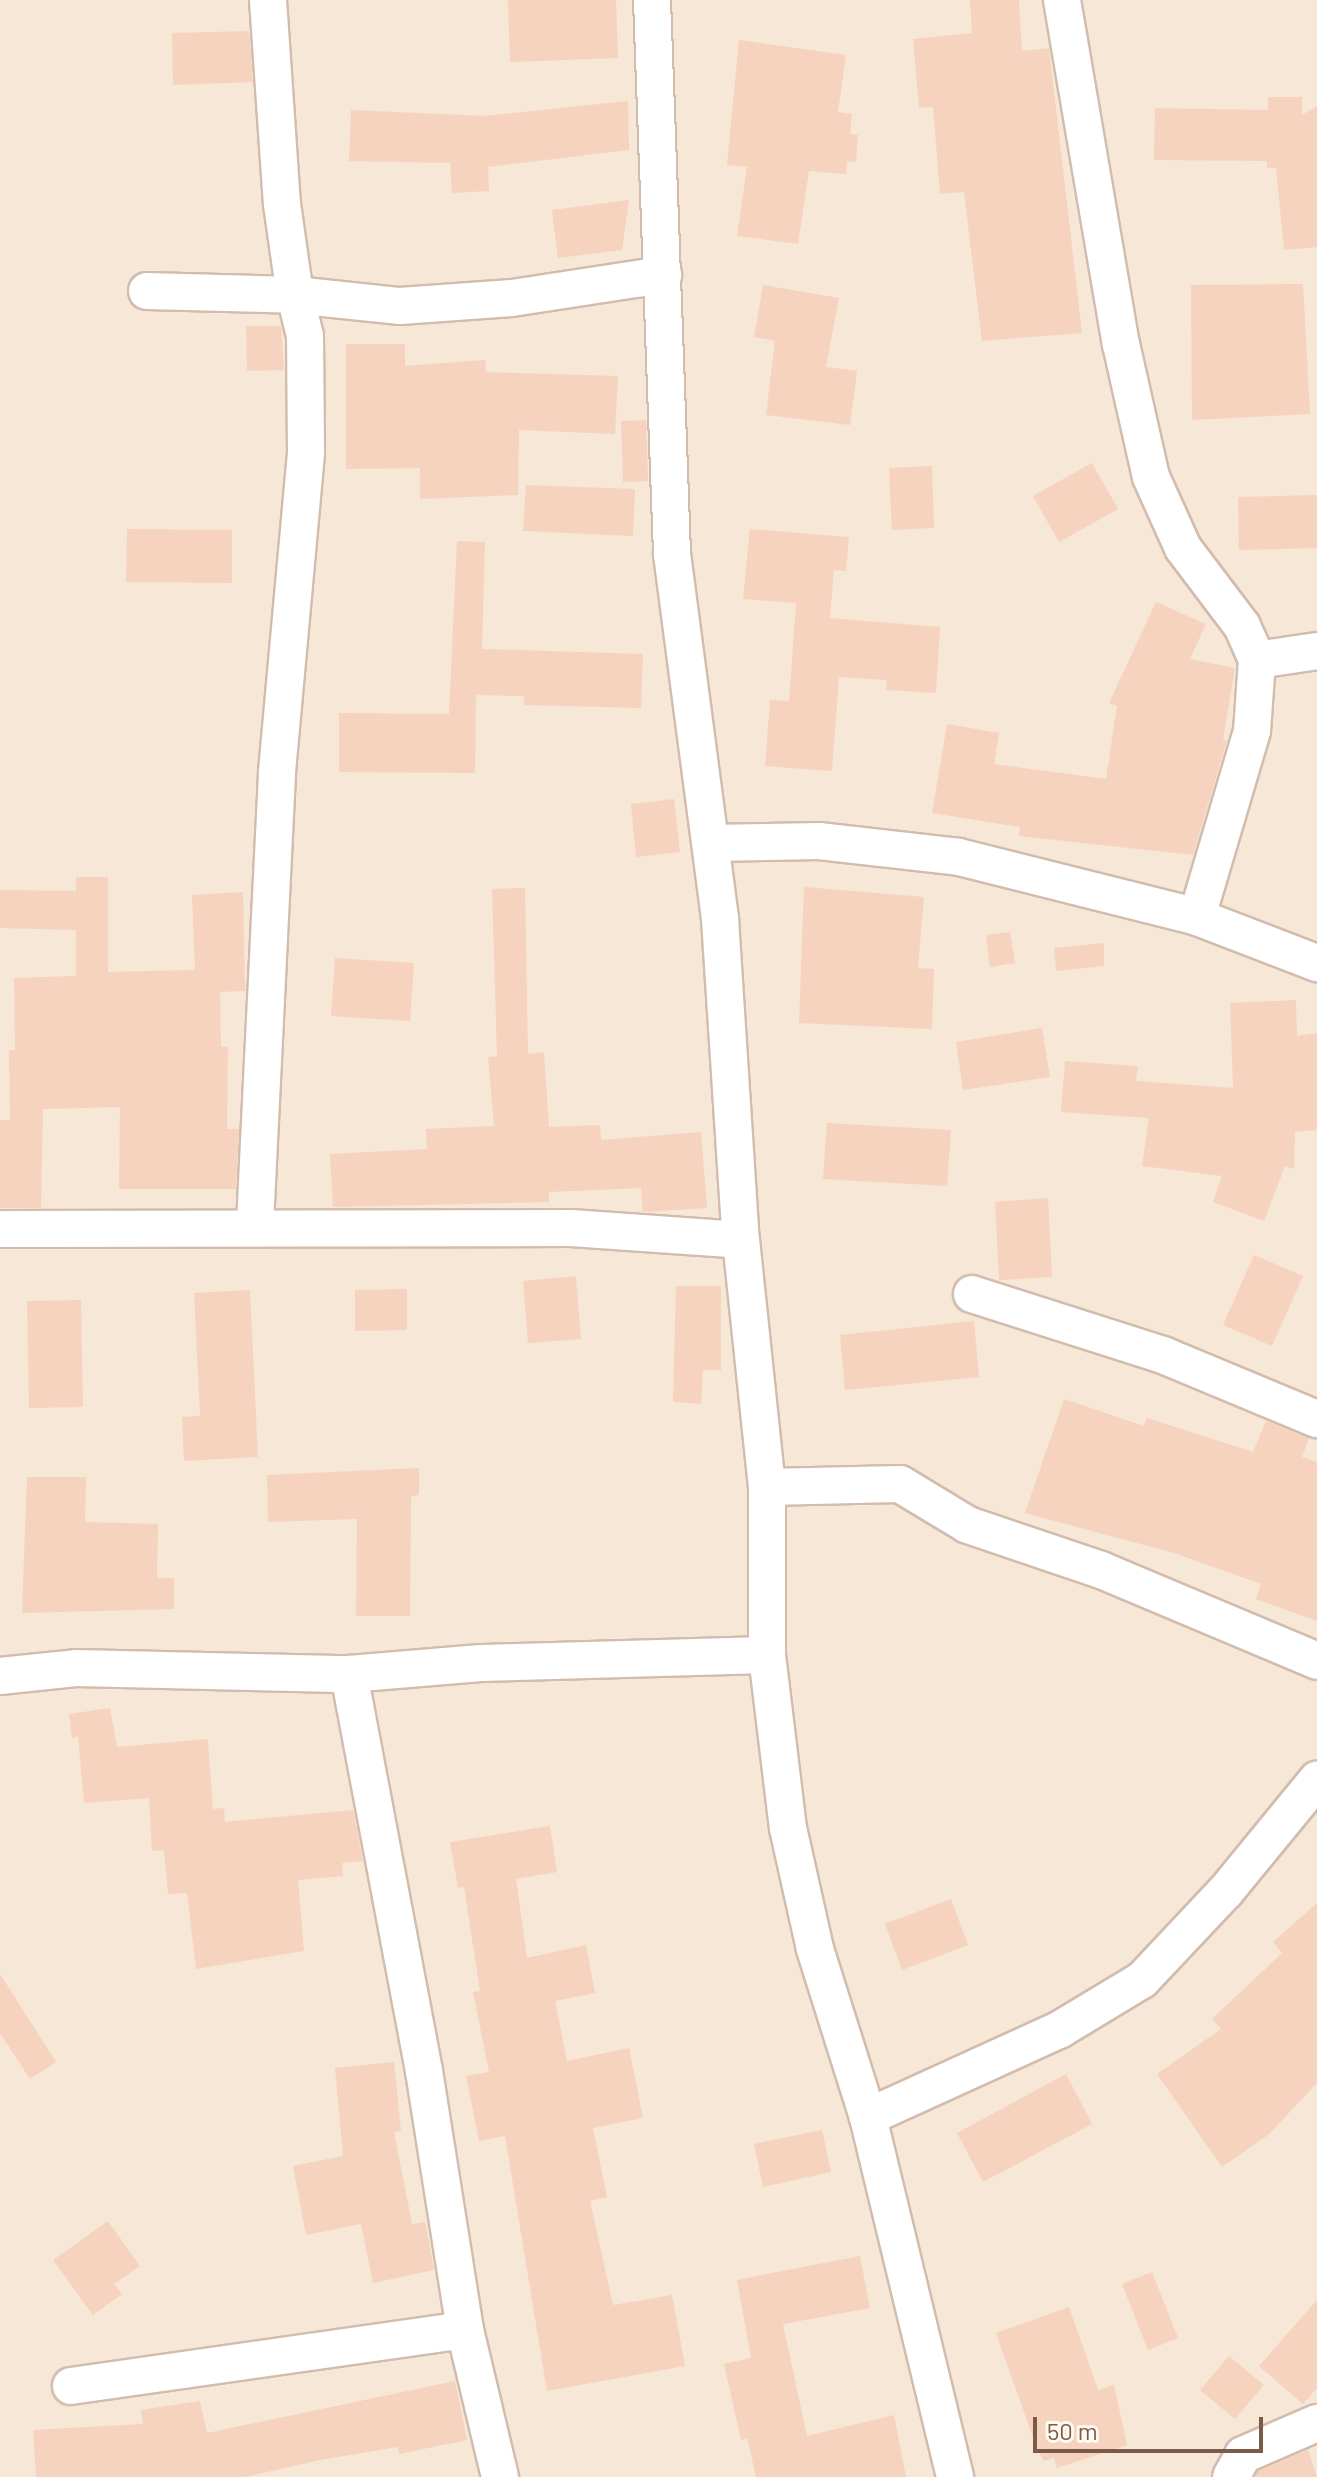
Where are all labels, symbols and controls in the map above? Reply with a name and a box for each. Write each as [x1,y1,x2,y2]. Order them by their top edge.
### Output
scale bar [1037,2401,1267,2451]
text: 50 m [1047,2416,1098,2445]

